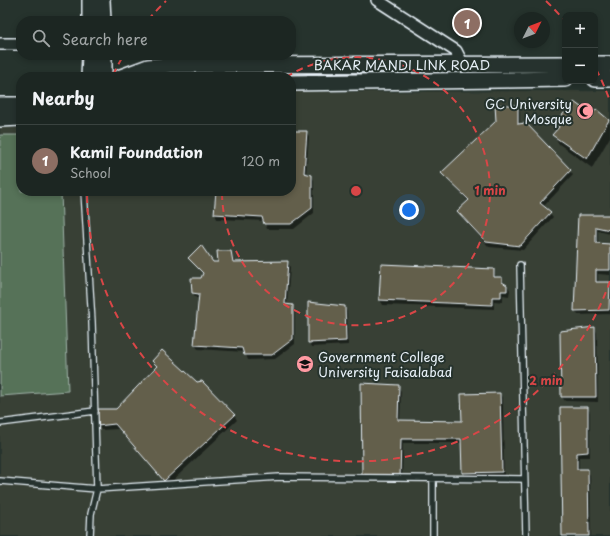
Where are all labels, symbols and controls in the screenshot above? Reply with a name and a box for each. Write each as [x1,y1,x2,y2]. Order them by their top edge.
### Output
pin: 1 [454,8,480,38]
north arrow [514,12,550,48]
map controls [562,12,598,84]
button: + [562,12,598,48]
search box [16,16,296,60]
icon: search [30,27,52,49]
text: Search here [62,27,148,50]
button: − [562,48,598,84]
street label: BAKAR MANDI LINK ROAD [314,55,490,74]
text: Nearby [32,85,94,111]
place label: GC University Mosque [485,94,572,128]
mosque icon: GC University Mosque [575,101,595,121]
text: Kamil Foundation [70,140,203,163]
text: 1 [42,151,48,170]
text: 120 m [241,151,280,170]
text: School [70,163,111,182]
text: 1 min [474,181,506,199]
centre of rings [349,184,363,198]
your location [399,200,419,220]
place label: Government College University Faisalabad [318,347,452,381]
school or university icon: Government College University Faisalabad [295,354,315,374]
text: 2 min [529,371,563,389]

